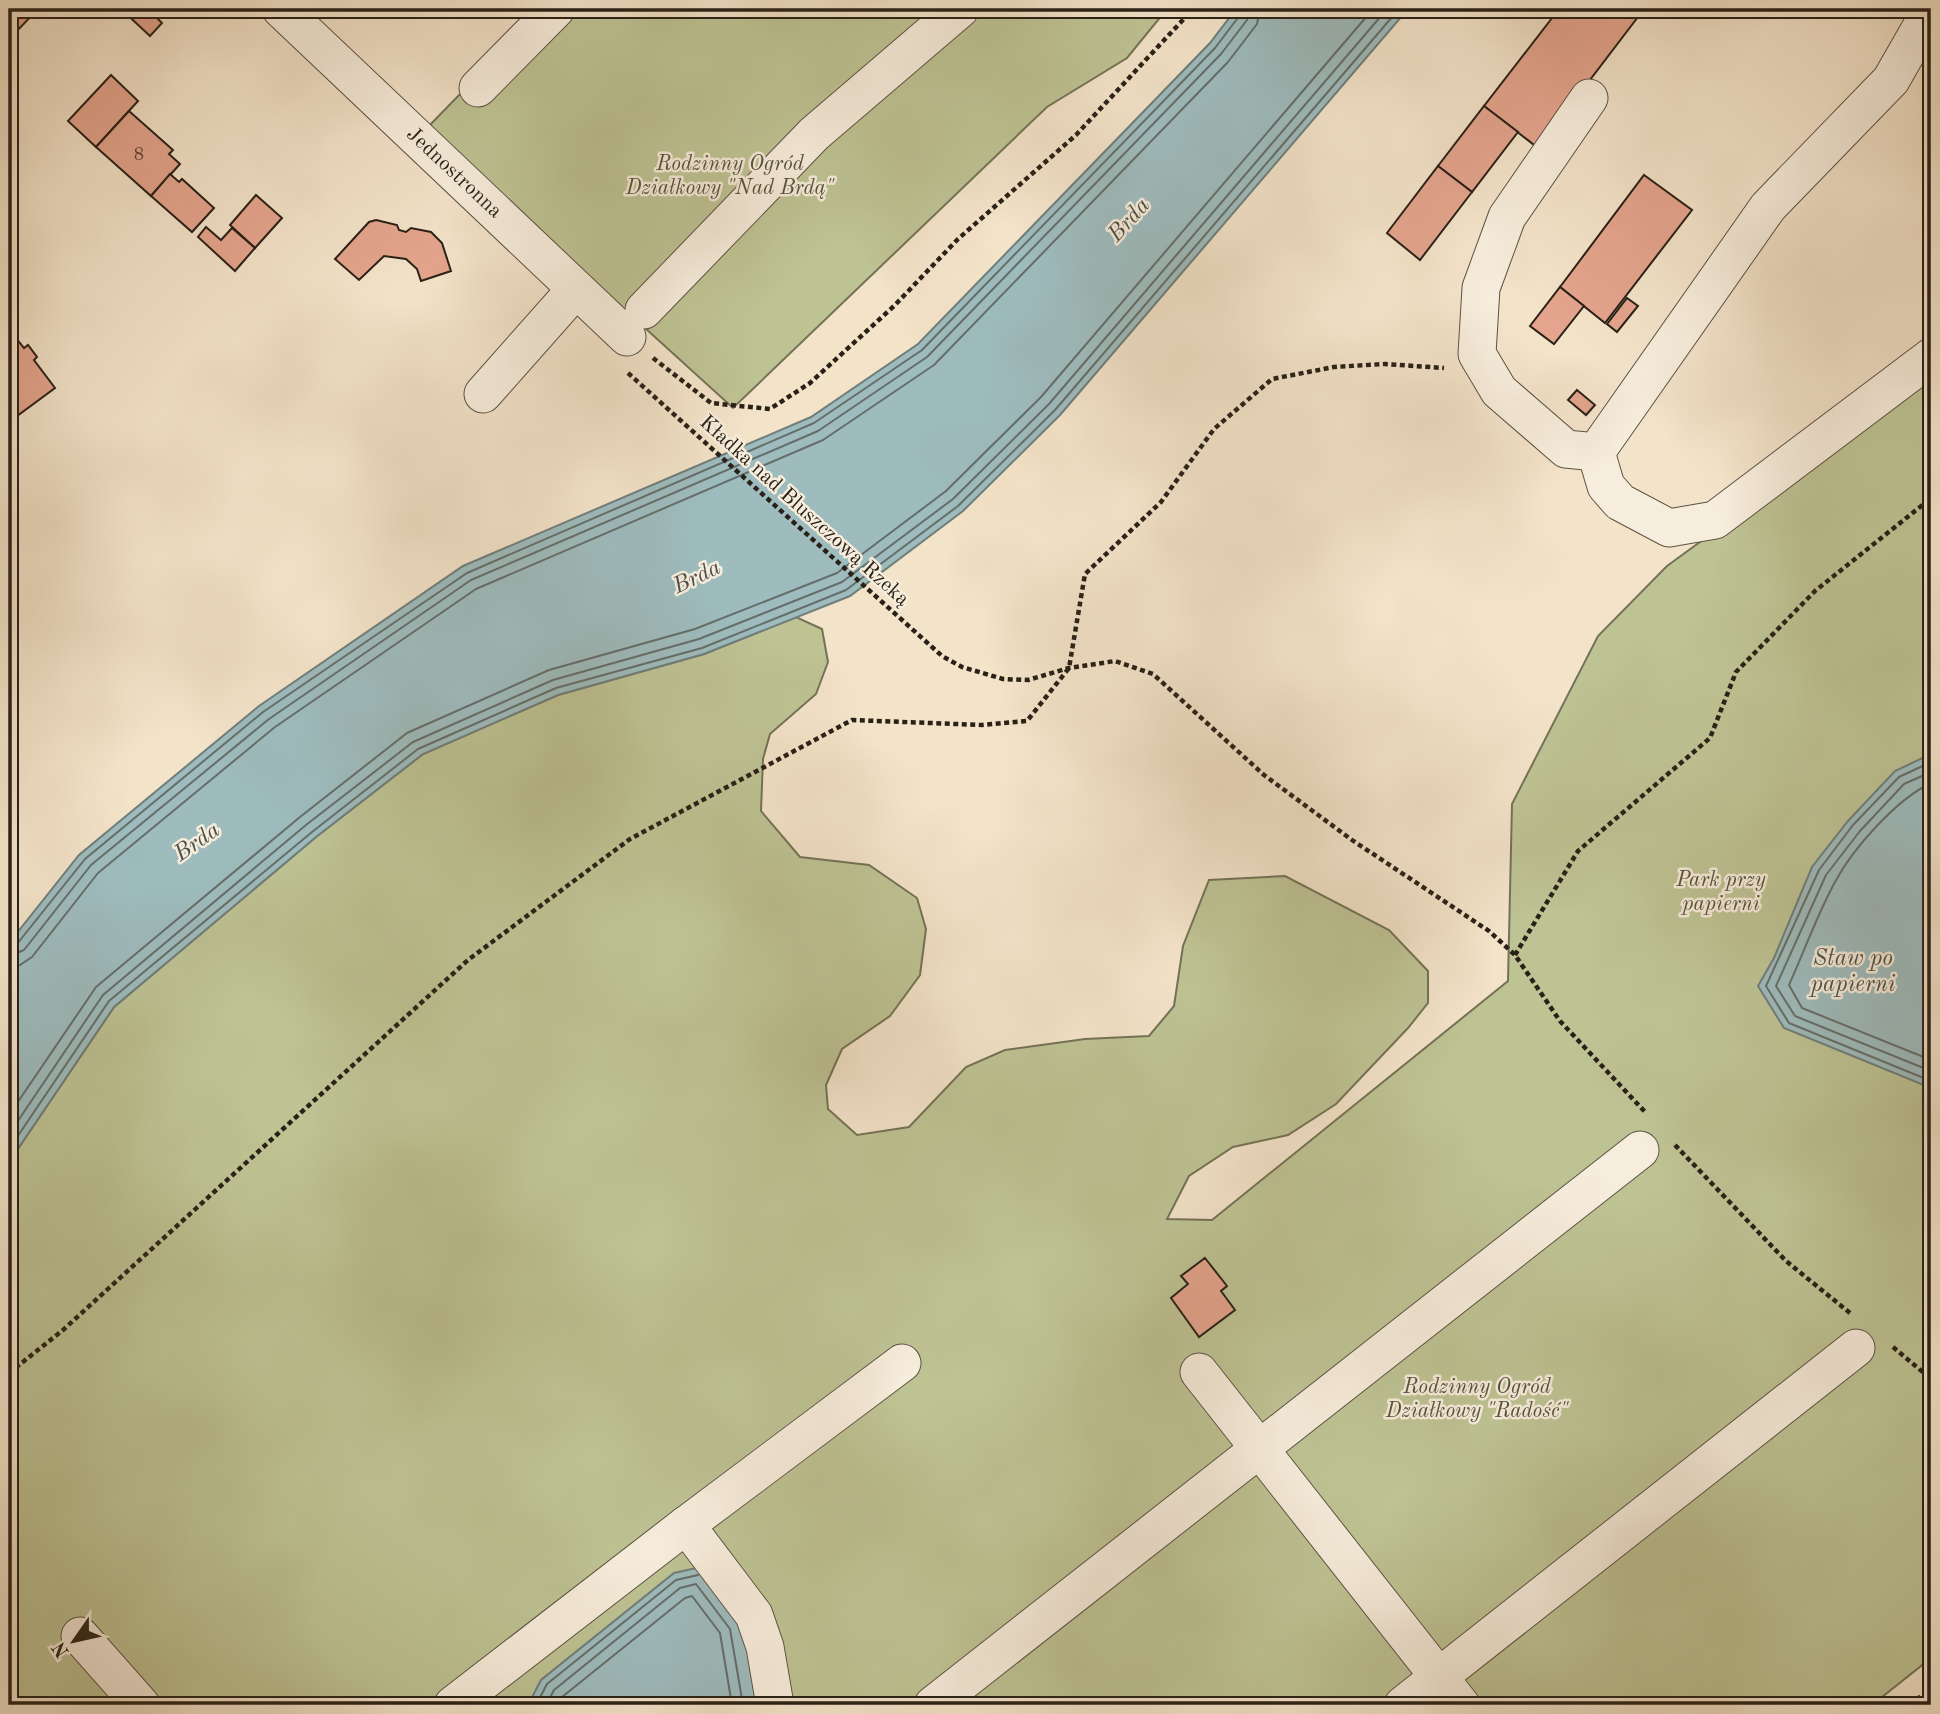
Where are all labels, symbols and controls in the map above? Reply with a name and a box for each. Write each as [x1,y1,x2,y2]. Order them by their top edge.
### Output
street label: Jednostronna [402,124,506,222]
house number: 8 [134,146,144,164]
park label: Rodzinny Ogród Działkowy "Nad Brdą" [625,154,835,199]
water label: Brda [1103,194,1154,247]
street label: Kładka nad Bluszczową Rzeką [695,412,913,610]
water label: Brda [668,556,725,599]
water label: Brda [169,818,224,866]
park label: Park przy papierni [1675,870,1766,915]
water label: Staw po papierni [1808,947,1896,997]
park label: Rodzinny Ogród Działkowy "Radość" [1385,1377,1569,1422]
north arrow [38,1606,108,1676]
text: N [50,1637,74,1660]

